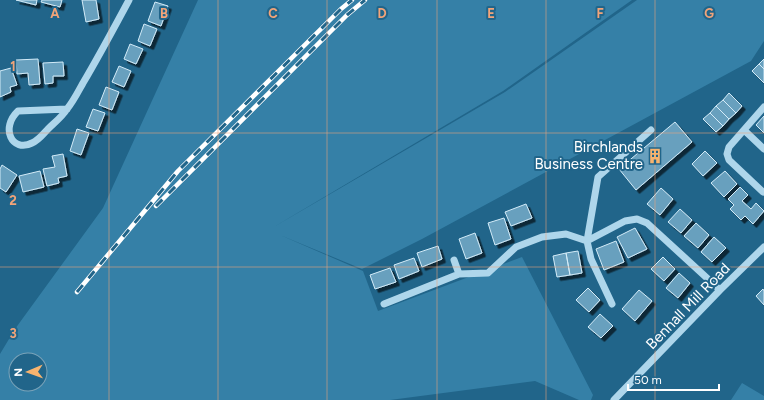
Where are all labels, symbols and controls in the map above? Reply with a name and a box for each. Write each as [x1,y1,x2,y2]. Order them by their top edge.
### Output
text: A [50,6,60,21]
text: B [160,6,168,21]
text: C [268,6,278,21]
text: D [377,6,387,21]
text: E [487,6,495,21]
text: F [596,6,604,21]
text: G [704,6,714,21]
text: 1 [10,59,16,74]
place label: Birchlands Business Centre [534,138,643,173]
building icon: Birchlands Business Centre [646,147,664,165]
text: 2 [9,193,17,208]
street label: Benhall Mill Road [642,259,734,353]
text: 3 [9,326,17,341]
north arrow [8,352,48,392]
scale bar [628,366,719,392]
text: N [12,368,25,377]
text: 50 m [634,373,662,387]

